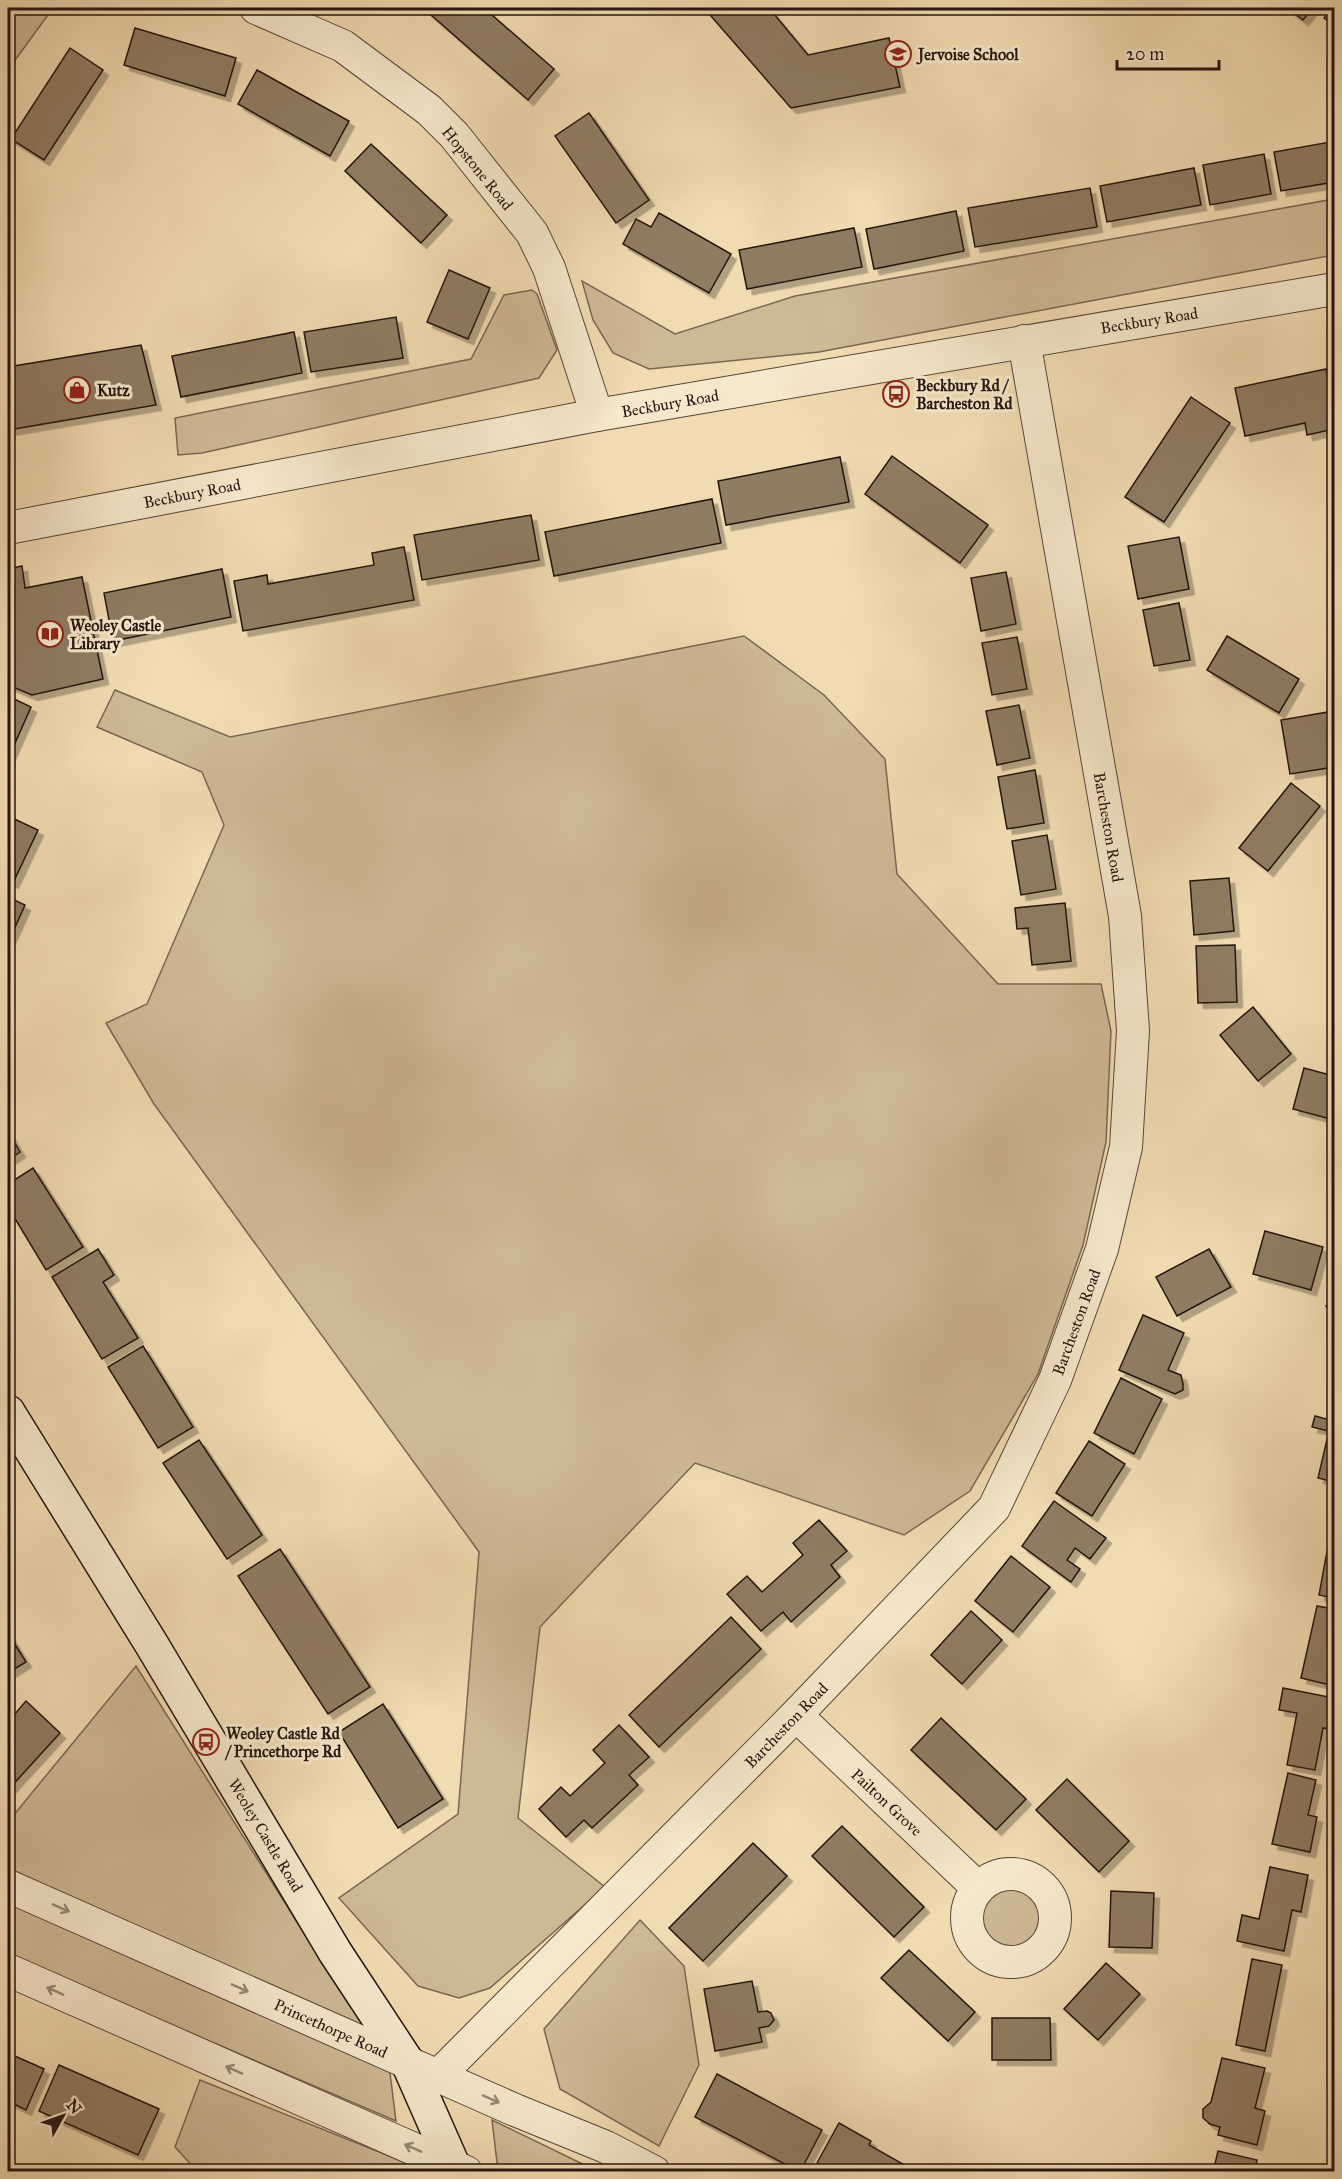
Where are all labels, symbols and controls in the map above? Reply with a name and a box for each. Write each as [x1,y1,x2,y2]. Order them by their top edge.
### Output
scale bar [1117,33,1219,71]
school or university icon: Jervoise School [883,39,913,69]
text: 20 m [1126,43,1164,65]
place label: Jervoise School [916,45,1019,65]
street label: Hopstone Road [438,123,517,214]
street label: Beckbury Road [1099,303,1199,338]
shop icon: Kutz [62,375,92,405]
place label: Beckbury Rd / Barcheston Rd [916,376,1013,413]
bus stop icon: Beckbury Rd / Barcheston Rd [881,379,911,409]
place label: Kutz [97,381,130,400]
street label: Beckbury Road [620,386,720,421]
street label: Beckbury Road [142,475,242,512]
place label: Weoley Castle Library [70,616,162,654]
library icon: Weoley Castle Library [35,619,65,649]
street label: Barcheston Road [1089,771,1128,884]
street label: Barcheston Road [1048,1267,1104,1378]
street label: Barcheston Road [741,1679,832,1772]
place label: Weoley Castle Rd / Princethorpe Rd [224,1724,342,1762]
bus stop icon: Weoley Castle Rd / Princethorpe Rd [191,1727,221,1757]
street label: Pailton Grove [847,1765,926,1840]
street label: Weoley Castle Road [224,1775,307,1895]
one-way arrow [52,1903,70,1915]
one-way arrow [230,1982,248,1994]
one-way arrow [47,1985,65,1996]
street label: Princethorpe Road [271,1995,391,2062]
one-way arrow [225,2063,243,2074]
north arrow [33,2086,93,2146]
one-way arrow [482,2094,500,2106]
text: N [62,2095,86,2118]
one-way arrow [404,2142,422,2153]

